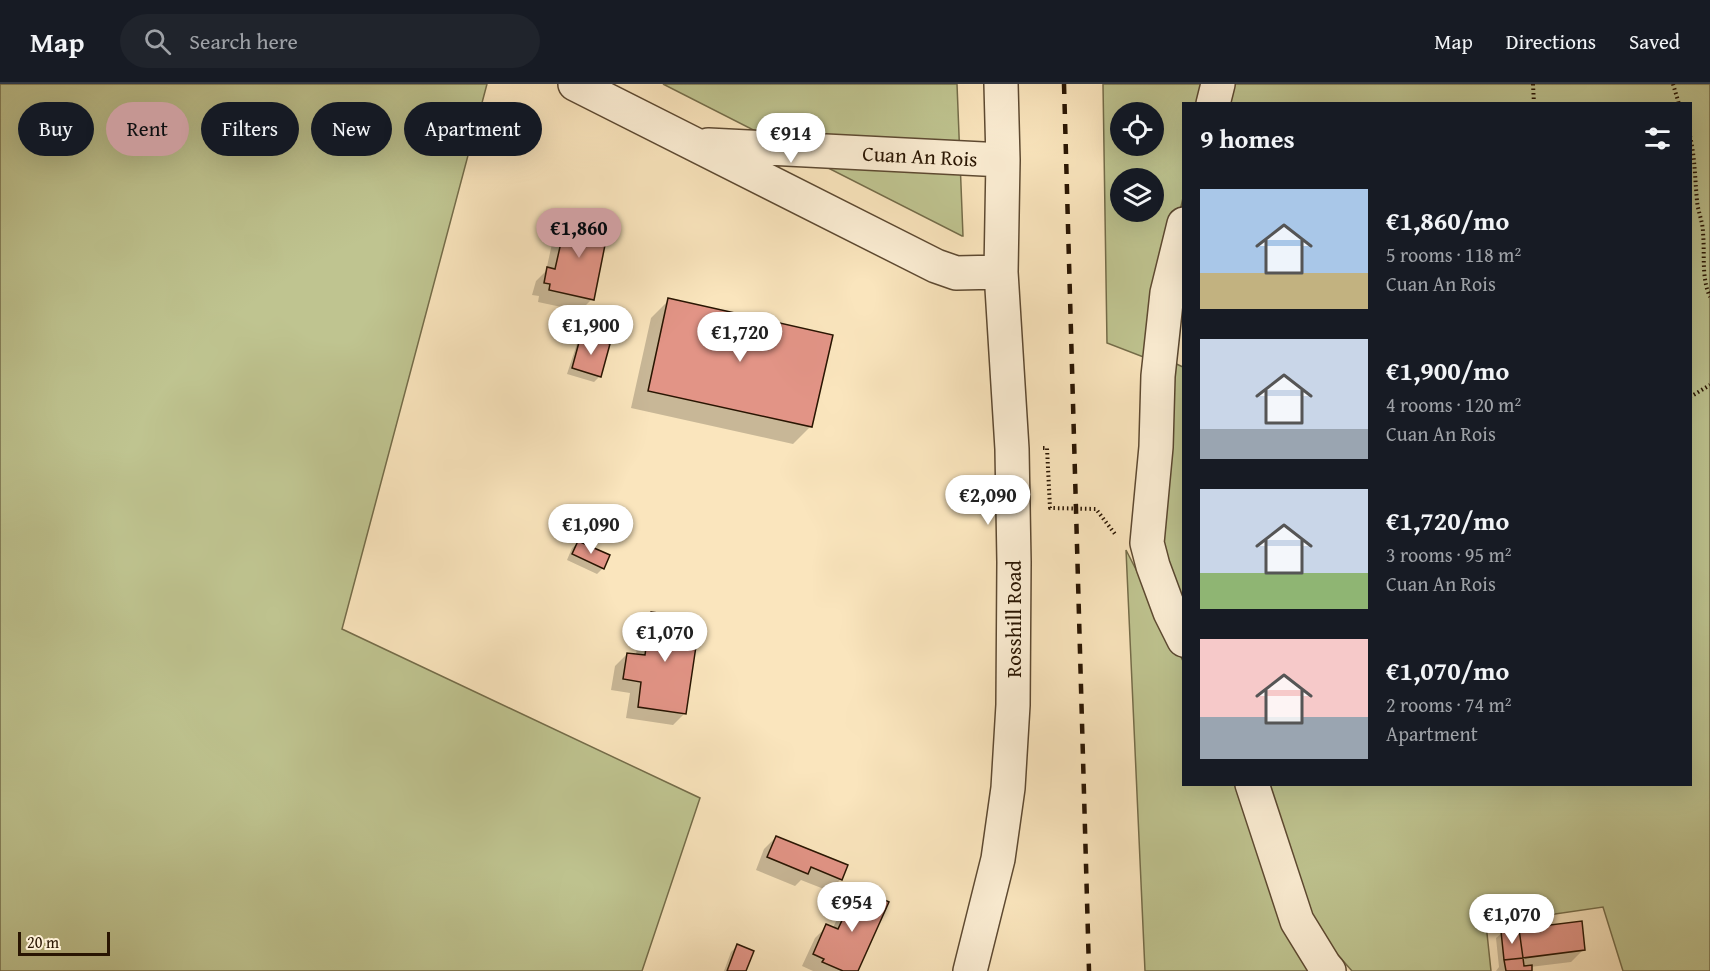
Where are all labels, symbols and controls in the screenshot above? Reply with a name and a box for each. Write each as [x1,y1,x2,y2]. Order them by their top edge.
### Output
search box [120,14,540,68]
text: Map [30,21,84,62]
icon: search [141,25,174,58]
text: Search here [189,25,298,57]
text: Map [1434,26,1473,57]
text: Directions [1506,26,1596,57]
text: Saved [1629,26,1680,57]
chip: Buy [18,102,94,156]
chip: Rent [106,102,189,156]
chip: Filters [201,102,299,156]
chip: New [311,102,392,156]
chip: Apartment [404,102,542,156]
map controls [1110,102,1164,222]
button: locate [1110,102,1164,156]
pin: €914 [755,113,827,164]
text: €914 [770,118,812,147]
text: 9 homes [1200,119,1295,158]
icon: filters [1641,122,1674,155]
street label: Cuan An Rois [862,138,978,174]
button: layers [1110,168,1164,222]
text: €1,860/mo [1386,201,1509,240]
pin: €1,860 [530,208,628,259]
text: €1,860 [550,213,608,242]
icon: home [1248,213,1320,285]
text: 5 rooms · 118 m² [1386,240,1521,269]
text: Cuan An Rois [1386,269,1496,298]
pin: €1,900 [542,305,640,356]
text: €1,900 [562,310,620,339]
pin: €1,720 [691,312,789,363]
text: €1,720 [711,317,769,346]
text: €1,900/mo [1386,351,1509,390]
icon: home [1248,363,1320,435]
text: 4 rooms · 120 m² [1386,390,1521,419]
text: Cuan An Rois [1386,419,1496,448]
pin: €2,090 [939,475,1037,526]
text: €2,090 [959,480,1017,509]
text: €1,720/mo [1386,501,1509,540]
pin: €1,090 [542,504,640,555]
text: €1,090 [562,509,620,538]
icon: home [1248,513,1320,585]
text: 3 rooms · 95 m² [1386,540,1512,569]
street label: Rosshill Road [998,559,1029,678]
text: Cuan An Rois [1386,569,1496,598]
pin: €1,070 [616,612,714,663]
text: €1,070 [636,617,694,646]
text: €1,070/mo [1386,651,1509,690]
icon: home [1248,663,1320,735]
text: 2 rooms · 74 m² [1386,690,1512,719]
text: Apartment [1386,719,1478,748]
pin: €954 [816,882,888,933]
text: €954 [831,887,873,916]
pin: €1,070 [1463,894,1561,945]
text: €1,070 [1483,899,1541,928]
scale bar [18,929,110,956]
text: 20 m [27,930,59,954]

